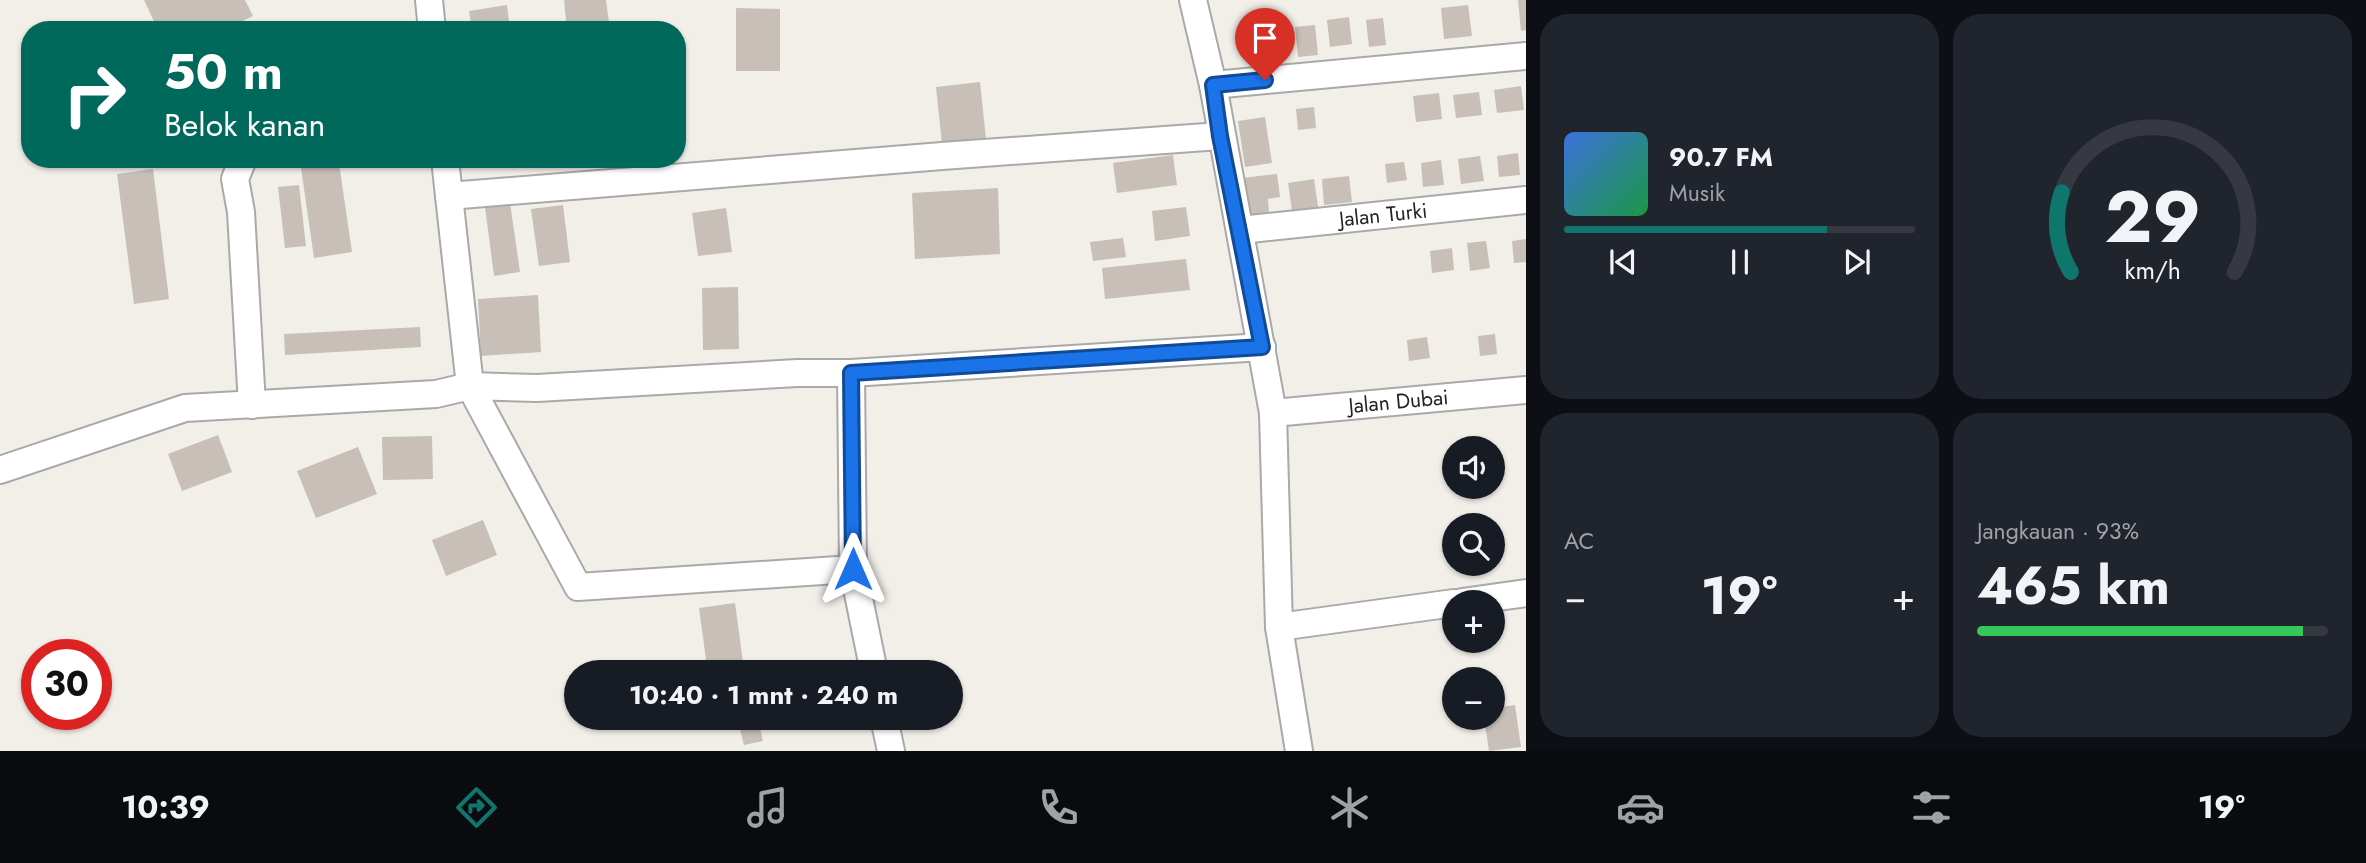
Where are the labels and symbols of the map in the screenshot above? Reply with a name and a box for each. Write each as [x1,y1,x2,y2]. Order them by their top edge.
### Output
pin [1235,8,1295,80]
street label: Jalan Turki [1335,195,1429,235]
street label: Jalan Dubai [1344,382,1450,421]
position arrow [816,532,890,606]
speed limit sign: 30 [21,639,112,730]

